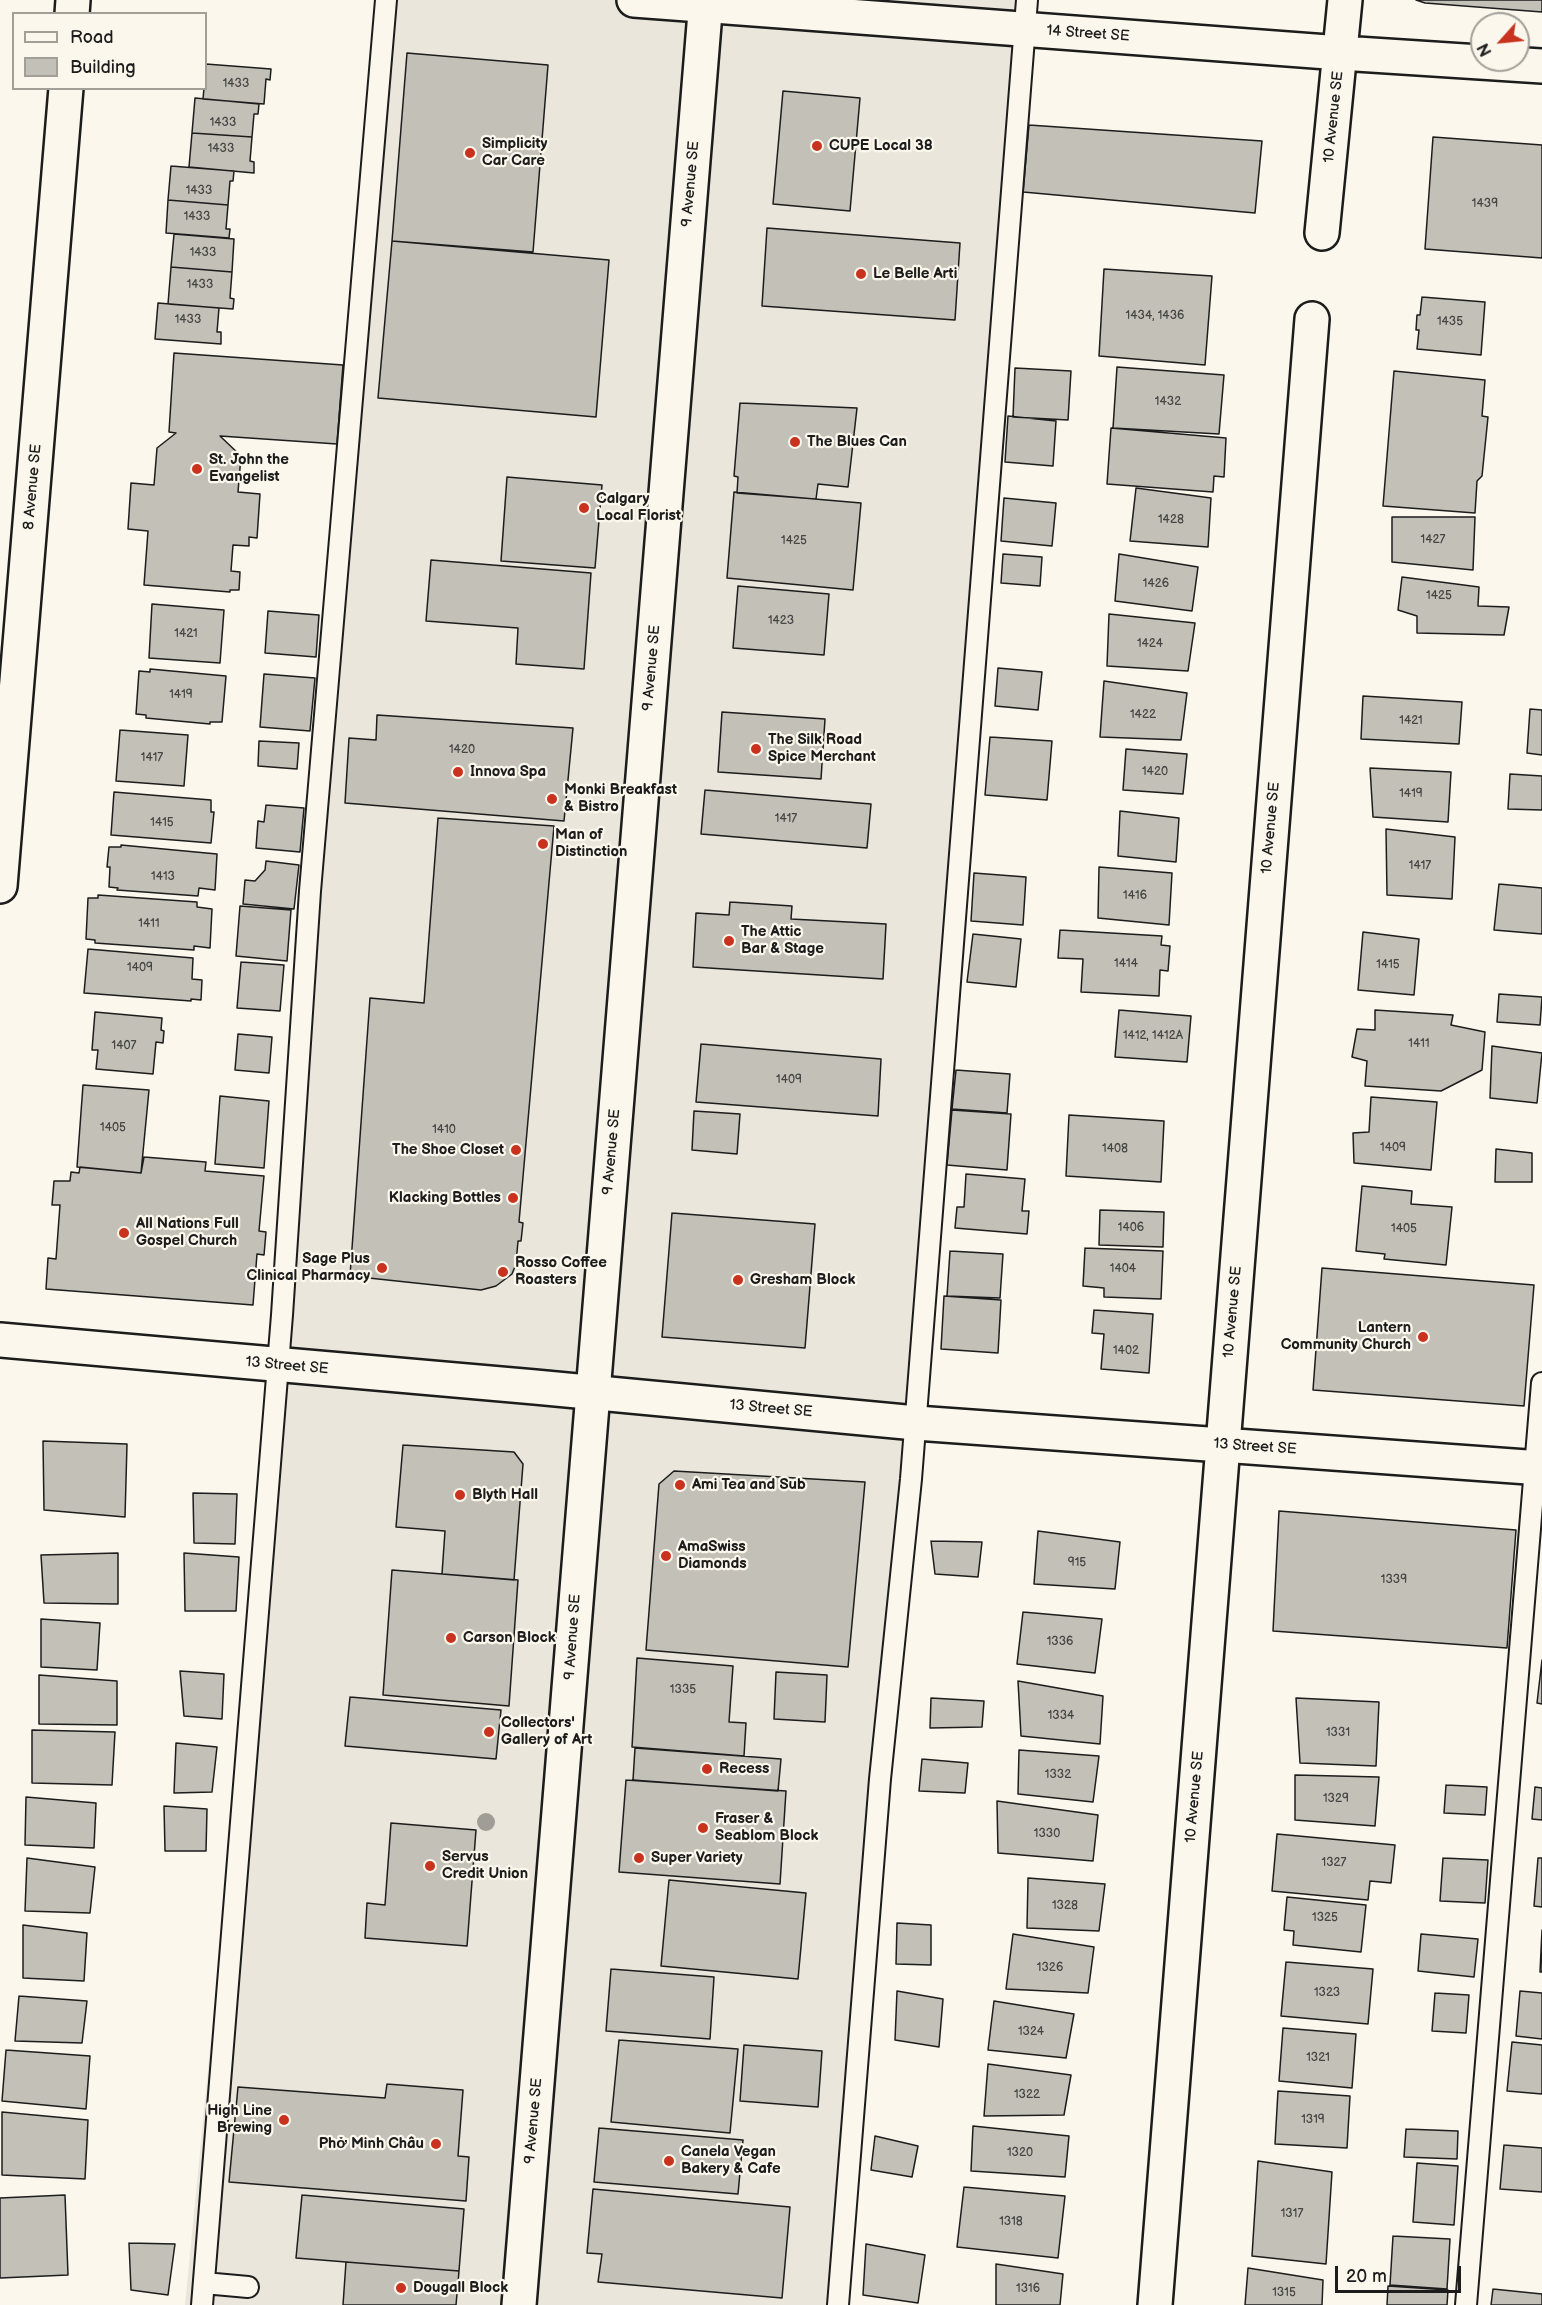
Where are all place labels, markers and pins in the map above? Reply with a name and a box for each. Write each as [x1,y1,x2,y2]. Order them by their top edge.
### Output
place label: Simplicity Car Care [482,135,547,170]
place label: CUPE Local 38 [829,137,933,155]
marker: CUPE Local 38 [810,139,824,153]
marker: Simplicity Car Care [463,146,477,160]
place label: Le Belle Arti [873,265,957,283]
marker: Le Belle Arti [854,267,868,281]
place label: The Blues Can [807,433,907,451]
marker: The Blues Can [788,435,802,449]
place label: St. John the Evangelist [209,451,289,486]
marker: St. John the Evangelist [190,462,204,476]
place label: Calgary Local Florist [596,490,681,525]
marker: Calgary Local Florist [577,501,591,515]
place label: The Silk Road Spice Merchant [768,731,876,766]
marker: The Silk Road Spice Merchant [749,742,763,756]
place label: Innova Spa [470,763,546,781]
marker: Innova Spa [451,765,465,779]
place label: Monki Breakfast & Bistro [564,781,677,816]
marker: Monki Breakfast & Bistro [545,792,559,806]
place label: Man of Distinction [555,826,627,861]
marker: Man of Distinction [536,837,550,851]
place label: The Attic Bar & Stage [741,923,824,958]
marker: The Attic Bar & Stage [722,934,736,948]
place label: The Shoe Closet [392,1141,504,1159]
marker: The Shoe Closet [509,1143,523,1157]
place label: Klacking Bottles [389,1189,501,1207]
marker: Klacking Bottles [506,1191,520,1205]
place label: All Nations Full Gospel Church [136,1215,239,1250]
marker: All Nations Full Gospel Church [117,1226,131,1240]
place label: Sage Plus Clinical Pharmacy [247,1250,370,1285]
place label: Rosso Coffee Roasters [515,1254,607,1289]
marker: Sage Plus Clinical Pharmacy [375,1261,389,1275]
marker: Rosso Coffee Roasters [496,1265,510,1279]
place label: Gresham Block [750,1271,855,1289]
marker: Gresham Block [731,1273,745,1287]
place label: Lantern Community Church [1281,1319,1411,1354]
marker: Lantern Community Church [1416,1330,1430,1344]
place label: Ami Tea and Sub [692,1476,806,1494]
marker: Ami Tea and Sub [673,1478,687,1492]
place label: Blyth Hall [472,1486,538,1504]
marker: Blyth Hall [453,1488,467,1502]
place label: AmaSwiss Diamonds [678,1538,747,1573]
marker: AmaSwiss Diamonds [659,1549,673,1563]
place label: Carson Block [463,1629,556,1647]
marker: Carson Block [444,1631,458,1645]
place label: Collectors' Gallery of Art [501,1714,592,1749]
marker: Collectors' Gallery of Art [482,1725,496,1739]
place label: Recess [719,1760,769,1778]
marker: Recess [700,1762,714,1776]
place label: Fraser & Seablom Block [715,1810,818,1845]
marker: Fraser & Seablom Block [696,1821,710,1835]
place label: Servus Credit Union [442,1848,528,1883]
place label: Super Variety [651,1849,743,1867]
marker: Super Variety [632,1851,646,1865]
marker: Servus Credit Union [423,1859,437,1873]
place label: High Line Brewing [207,2102,272,2137]
marker: High Line Brewing [277,2113,291,2127]
place label: Phở Minh Châu [319,2135,424,2153]
marker: Phở Minh Châu [429,2137,443,2151]
place label: Canela Vegan Bakery & Cafe [681,2143,781,2178]
marker: Canela Vegan Bakery & Cafe [662,2154,676,2168]
place label: Dougall Block [413,2279,508,2297]
marker: Dougall Block [394,2281,408,2295]

